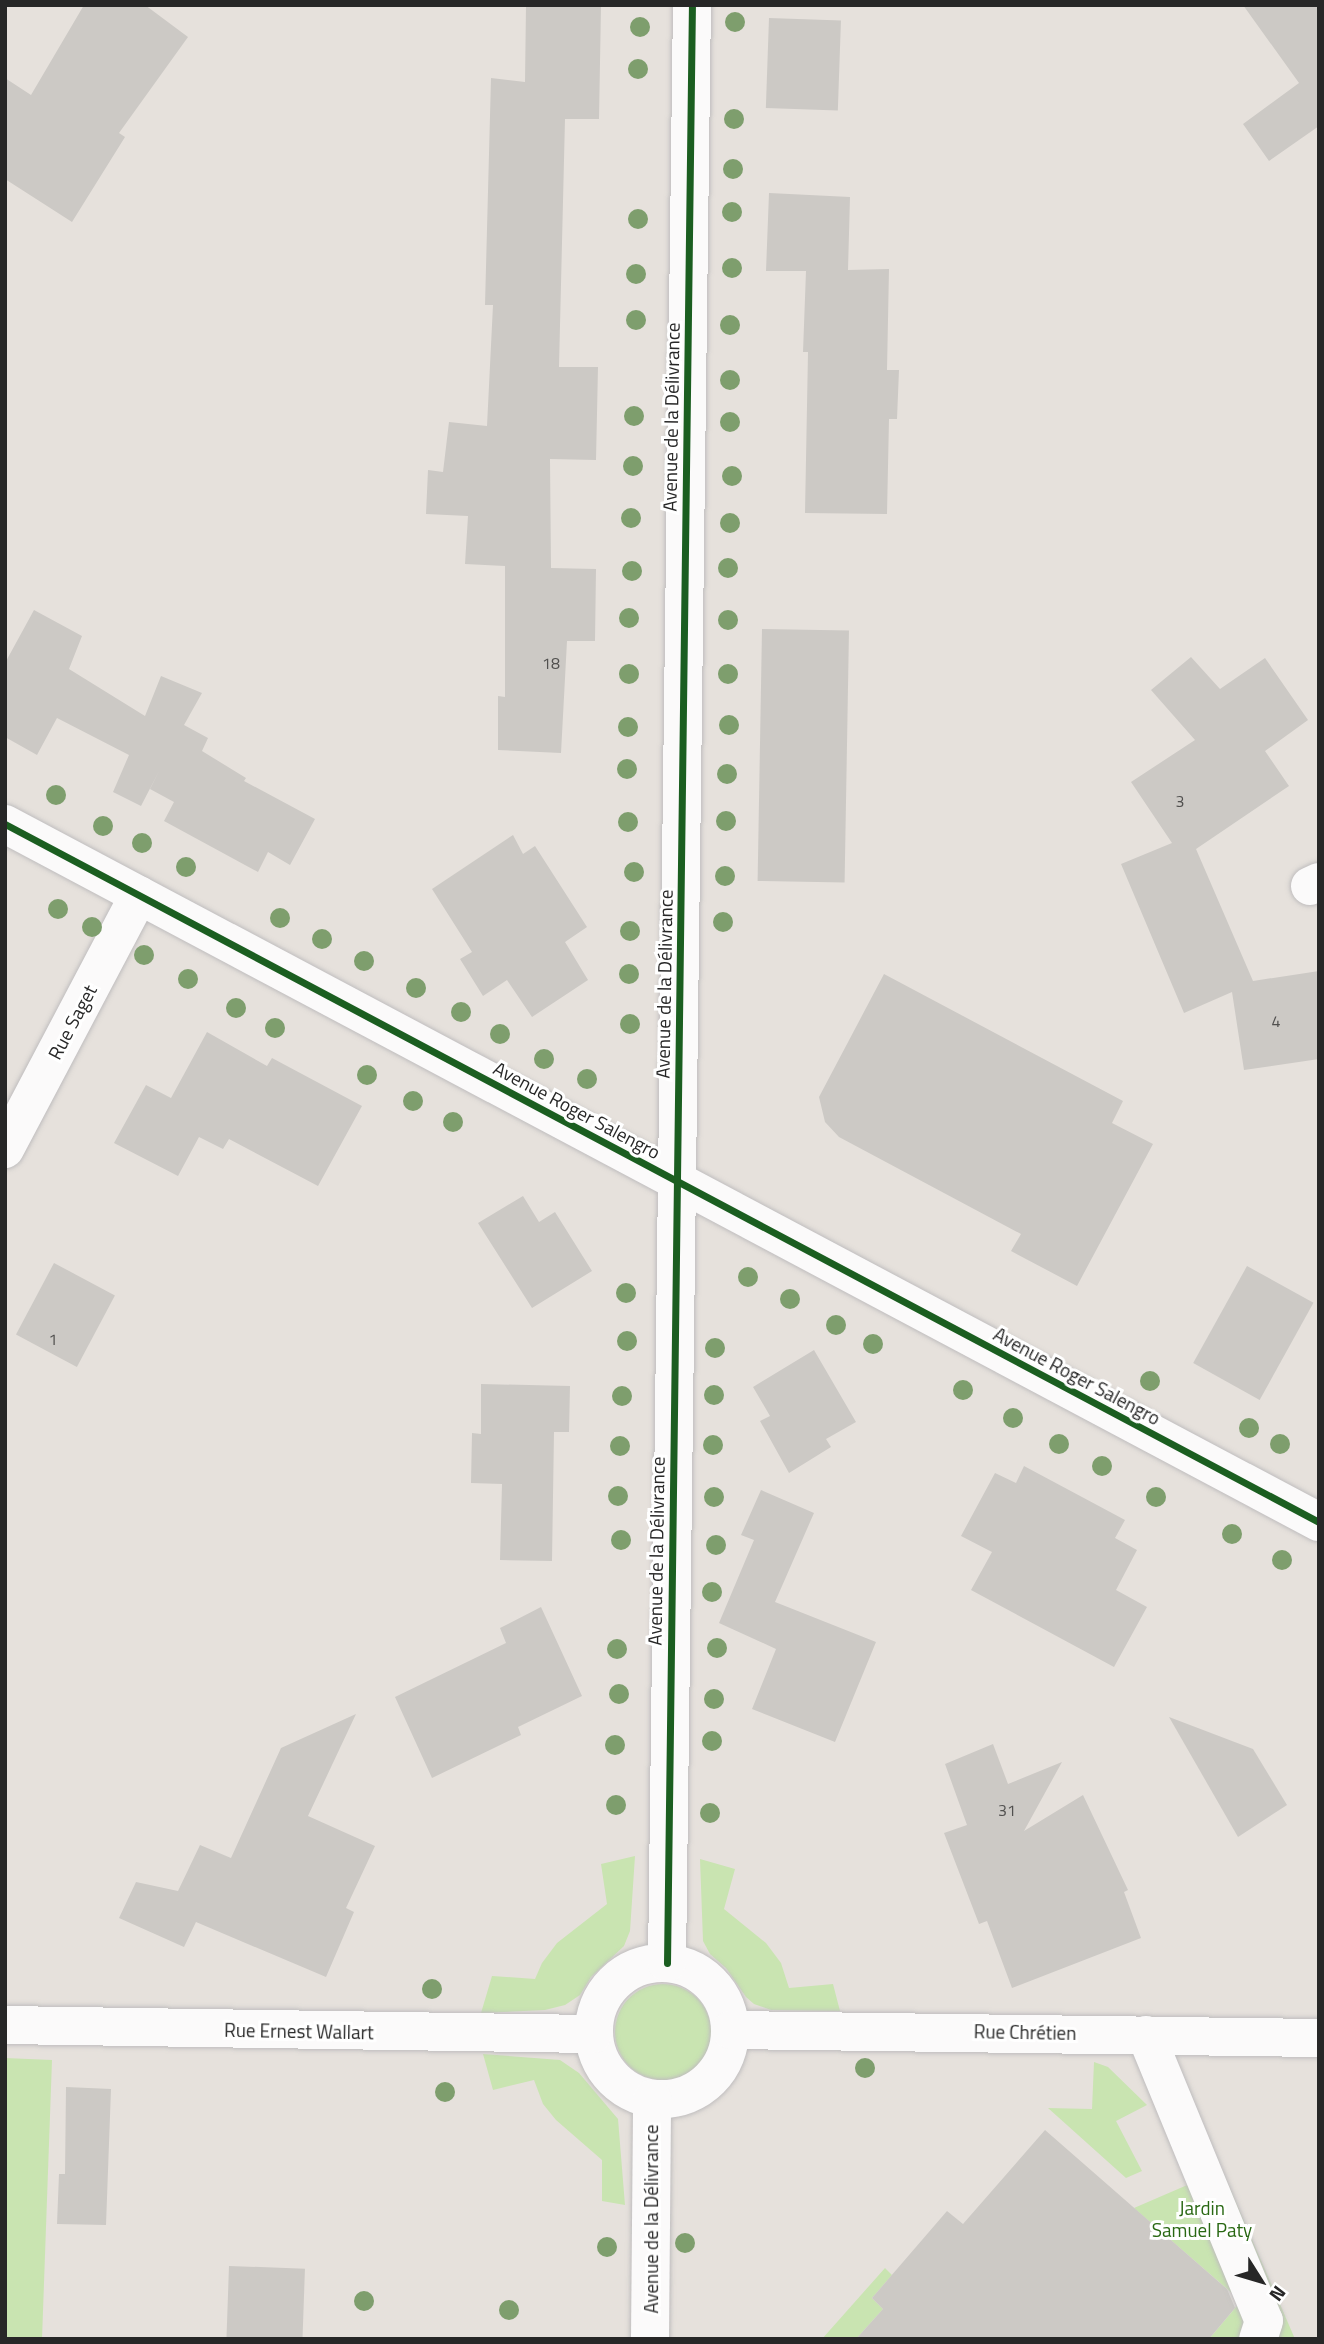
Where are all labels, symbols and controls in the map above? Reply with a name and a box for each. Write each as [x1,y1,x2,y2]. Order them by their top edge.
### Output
street label: Avenue de la Délivrance [658,322,684,512]
house number: 18 [542,653,560,673]
house number: 3 [1176,791,1184,811]
street label: Avenue de la Délivrance [651,889,677,1079]
street label: Rue Saget [43,981,101,1063]
house number: 4 [1272,1011,1280,1031]
street label: Avenue Roger Salengro [490,1056,664,1164]
street label: Avenue Roger Salengro [990,1322,1164,1430]
house number: 1 [49,1329,57,1349]
street label: Avenue de la Délivrance [643,1456,669,1646]
house number: 31 [998,1800,1016,1820]
street label: Rue Ernest Wallart [224,2018,374,2044]
street label: Rue Chrétien [974,2020,1076,2044]
street label: Avenue de la Délivrance [640,2124,662,2314]
park label: Jardin Samuel Paty [1152,2197,1252,2241]
north arrow [1226,2246,1296,2316]
text: N [1263,2280,1294,2308]

